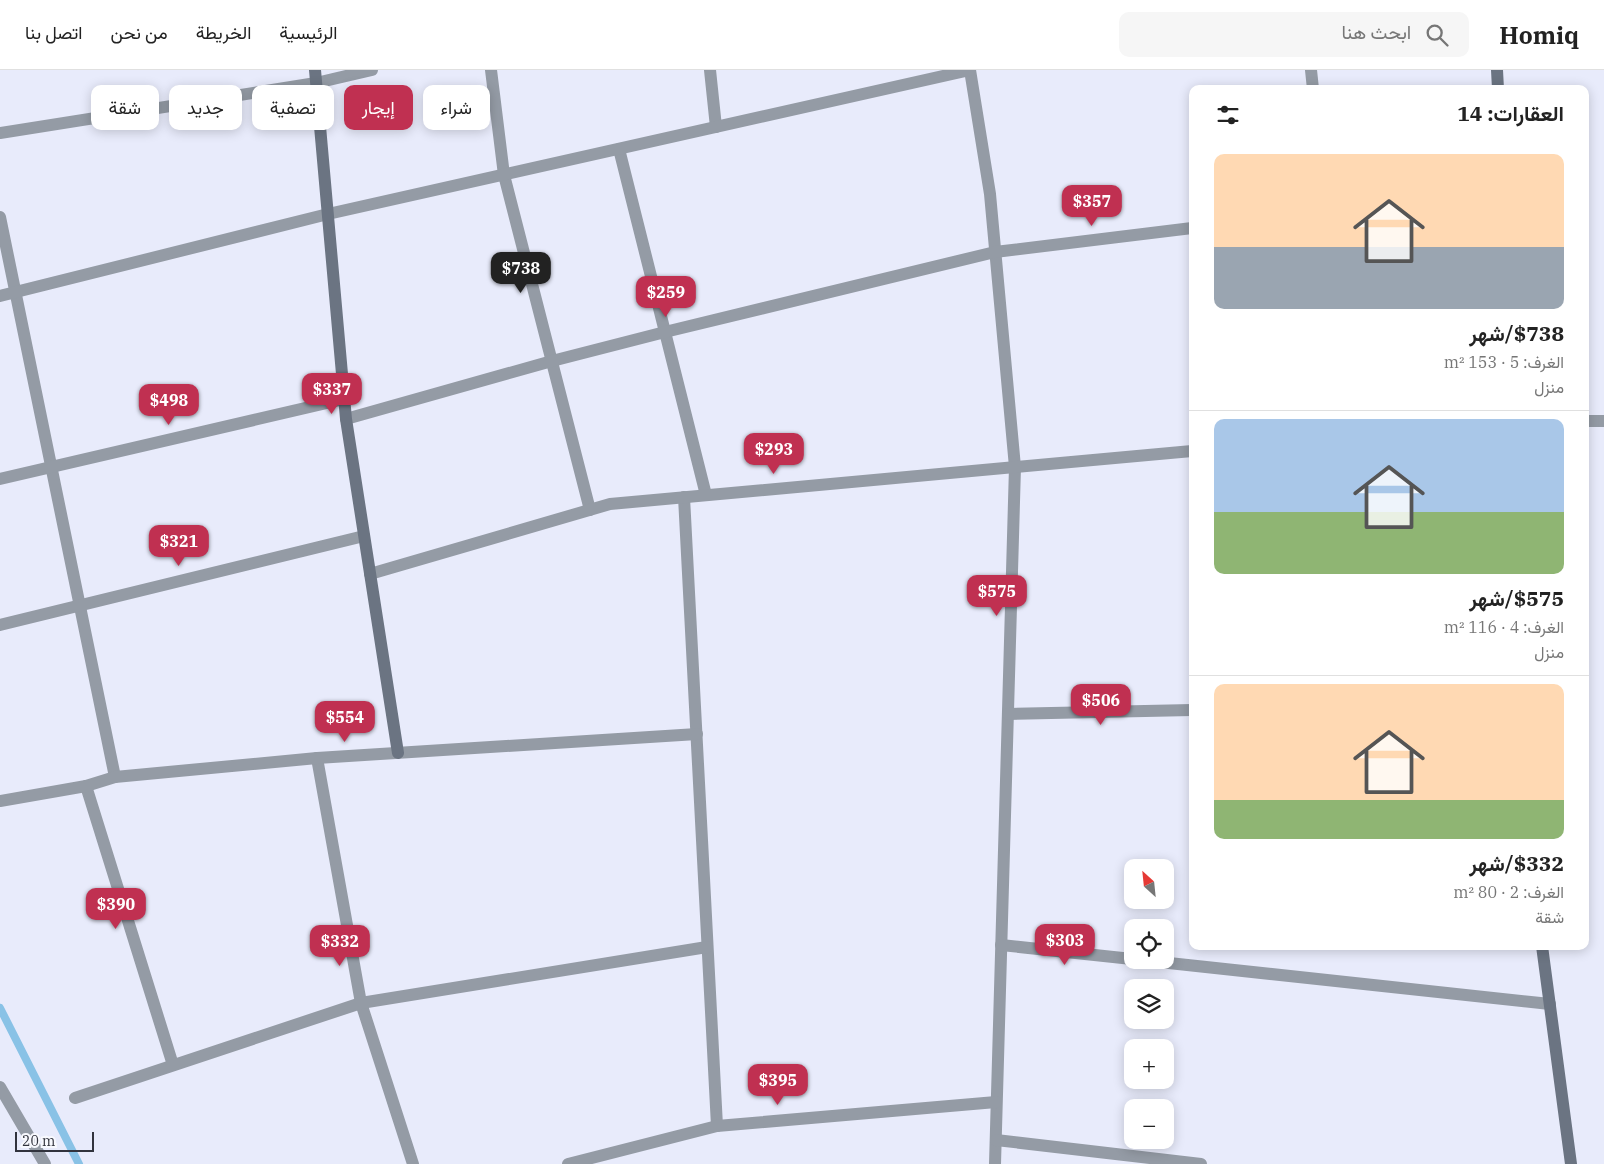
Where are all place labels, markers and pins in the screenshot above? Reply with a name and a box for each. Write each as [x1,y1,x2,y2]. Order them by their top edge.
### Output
pin: $357 [1062,184,1122,227]
pin: $738 [491,252,551,294]
pin: $259 [636,276,696,318]
pin: $337 [302,372,362,415]
pin: $498 [139,384,199,426]
pin: $293 [744,432,804,475]
pin: $321 [149,524,209,567]
pin: $575 [967,574,1027,617]
pin: $506 [1071,684,1131,726]
pin: $554 [315,700,375,743]
pin: $390 [86,888,146,930]
pin: $332 [310,924,370,967]
pin: $303 [1035,924,1095,966]
pin: $395 [748,1064,808,1106]

